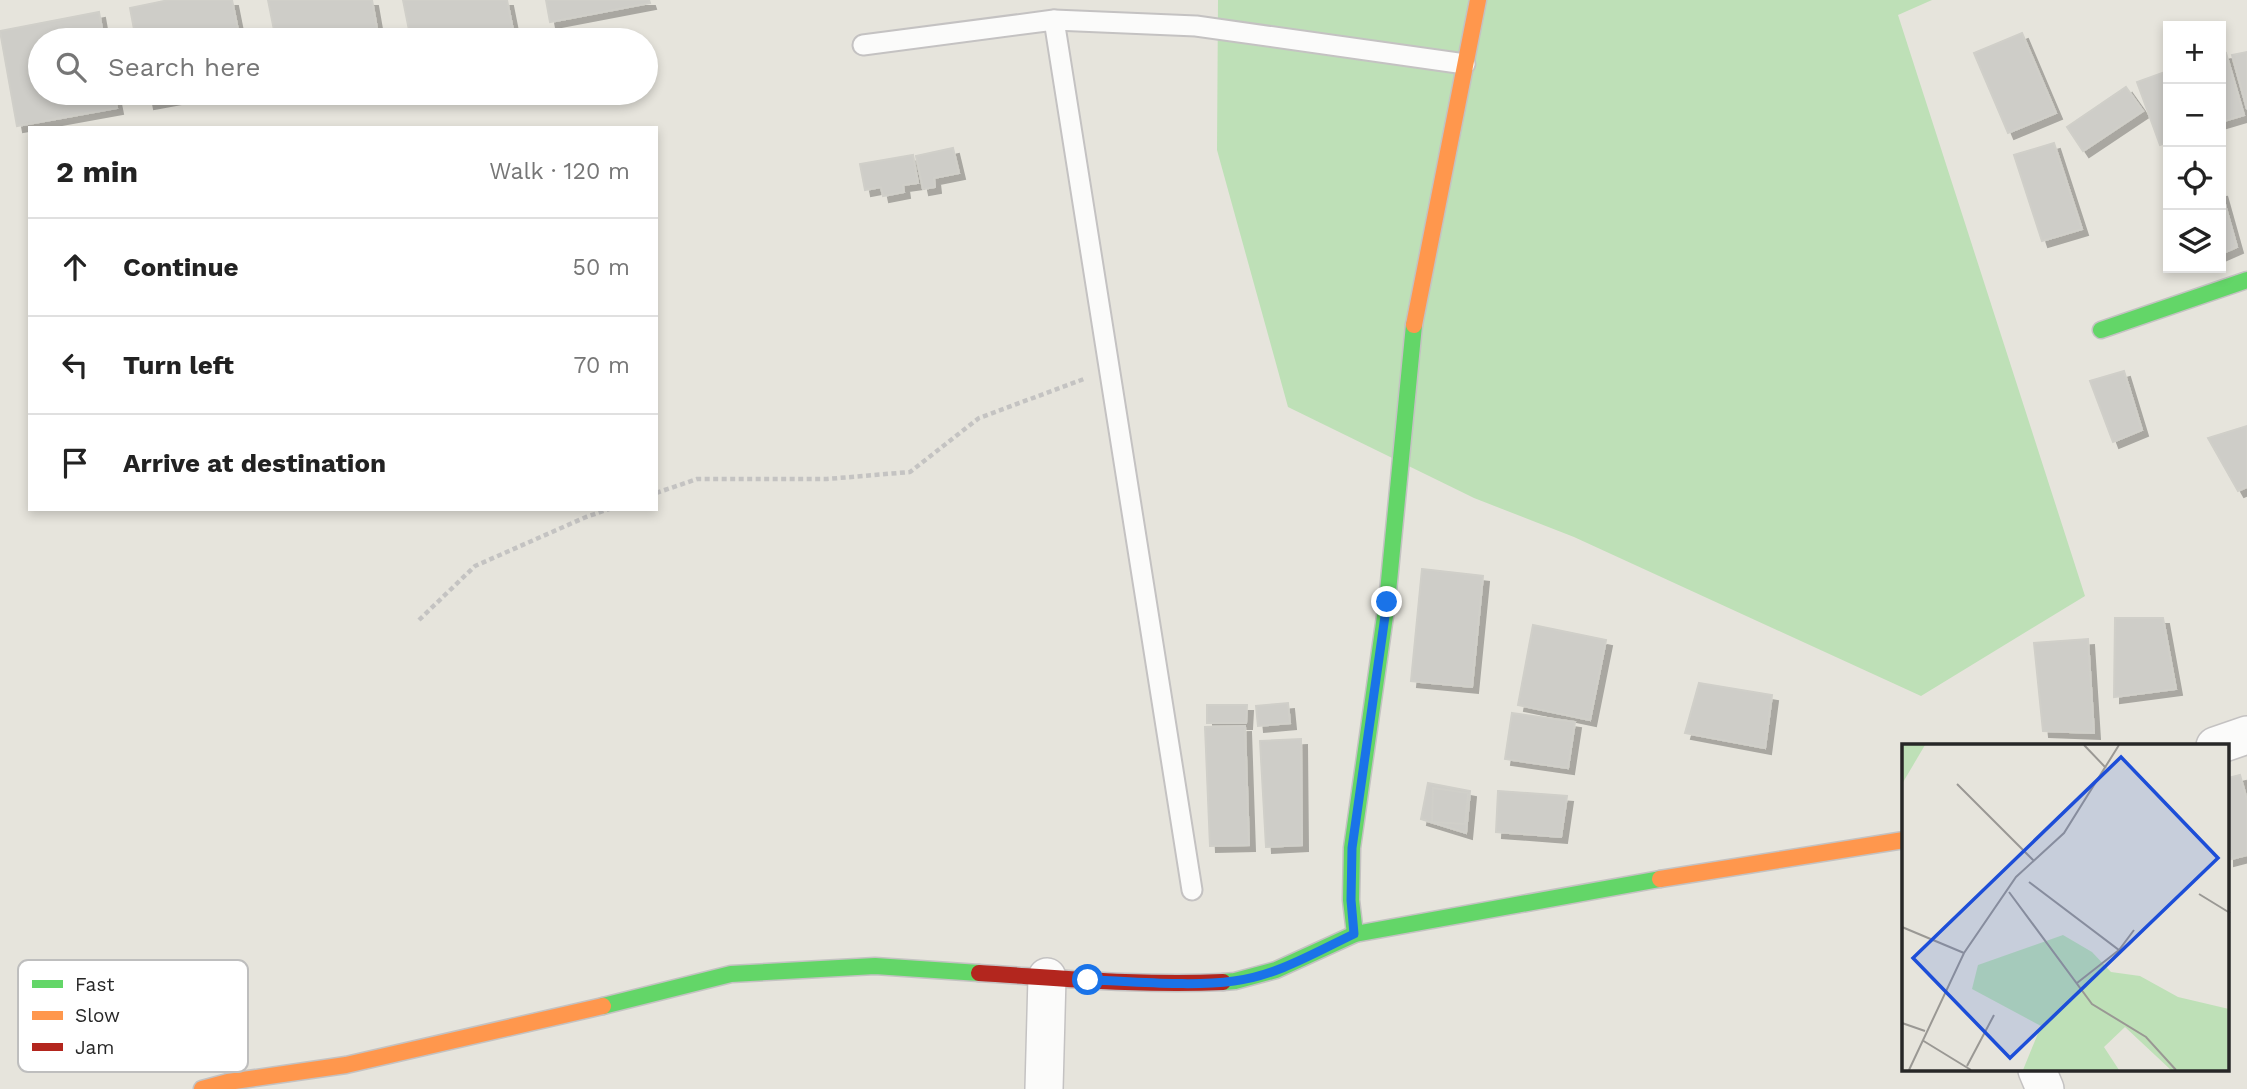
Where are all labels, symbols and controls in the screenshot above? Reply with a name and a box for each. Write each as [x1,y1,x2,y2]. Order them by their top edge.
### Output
map controls [2163,21,2226,273]
button: + [2163,21,2226,84]
search box [28,28,658,105]
icon: search [52,48,90,86]
text: Search here [108,52,260,82]
button: − [2163,84,2226,147]
button: locate [2163,147,2226,210]
text: 2 min [56,154,138,189]
text: Walk · 120 m [489,158,630,185]
button: layers [2163,210,2226,273]
icon: ahead [56,248,94,286]
text: Continue [123,252,239,282]
text: 50 m [573,254,630,281]
icon: left [56,346,94,384]
text: Turn left [123,350,234,380]
text: 70 m [573,352,630,379]
icon: arrive [56,444,94,482]
text: Arrive at destination [123,448,386,478]
route end [1371,586,1402,617]
inset map [1902,744,2230,1072]
legend [18,960,248,1072]
route start [1072,964,1103,995]
text: Fast [75,973,114,996]
text: Slow [75,1004,120,1027]
text: Jam [75,1036,114,1059]

